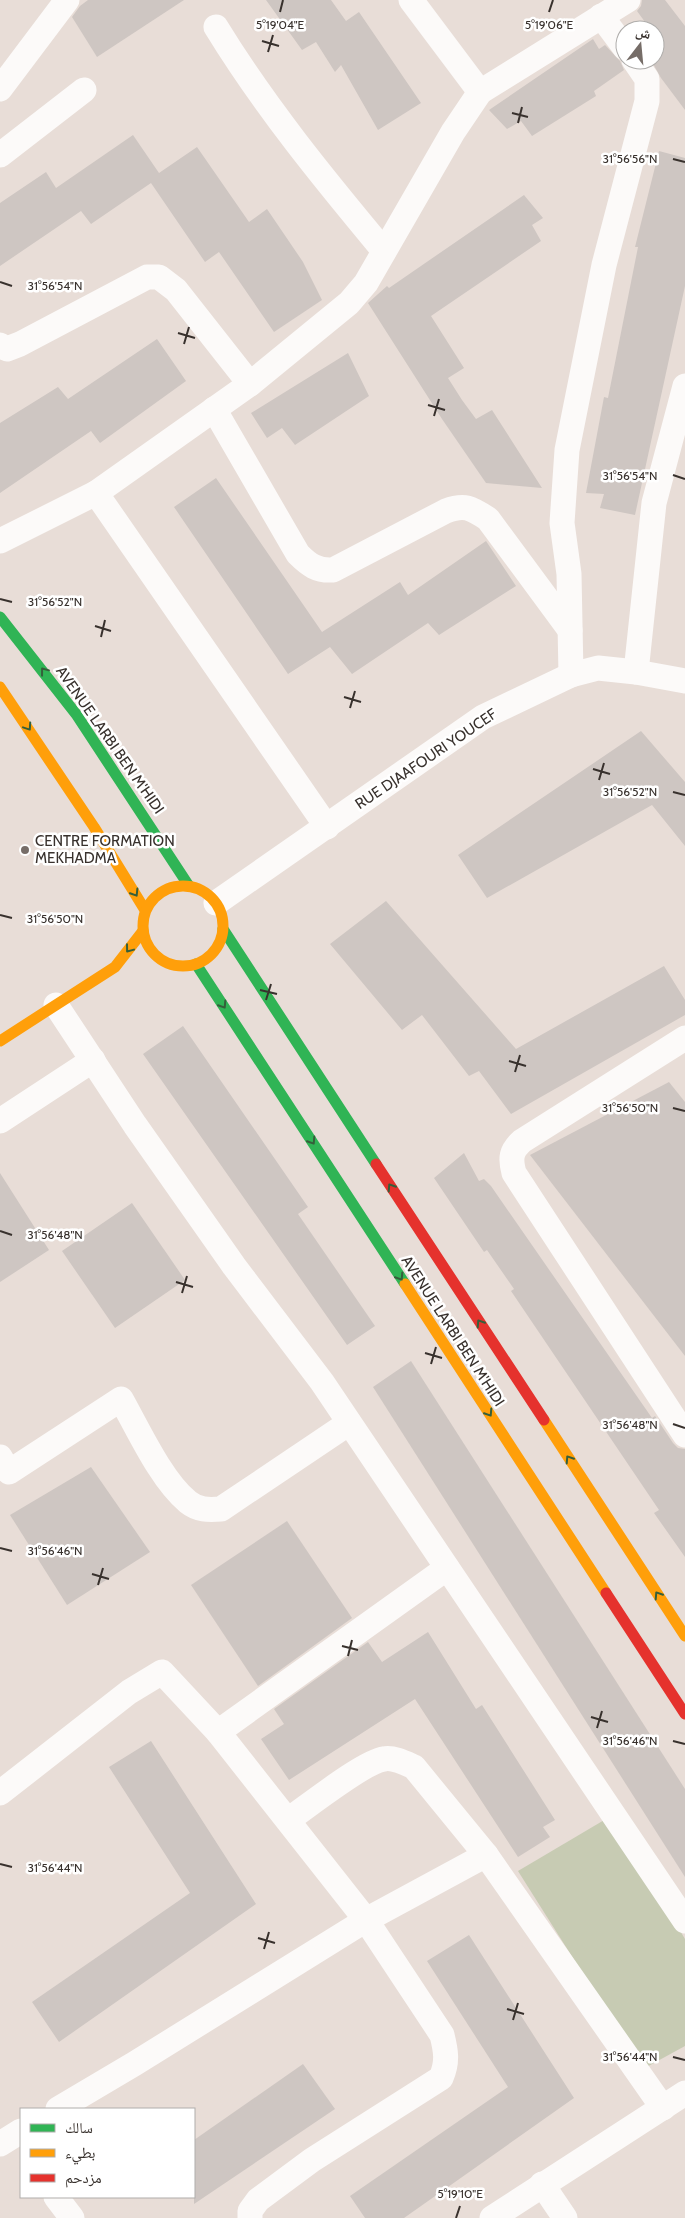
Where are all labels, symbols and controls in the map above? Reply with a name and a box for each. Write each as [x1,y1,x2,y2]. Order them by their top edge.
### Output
text: 5°19'04"E [256,17,305,32]
text: 5°19'06"E [525,17,574,32]
north arrow [615,20,665,70]
text: ش [634,22,653,43]
text: 31°56'56"N [603,151,657,166]
text: 31°56'54"N [28,278,82,293]
text: 31°56'54"N [603,468,657,483]
text: 31°56'52"N [28,594,82,609]
street label: AVENUE LARBI BEN M'HIDI [52,663,168,817]
one-way arrow [41,667,50,677]
street label: RUE DJAAFOURI YOUCEF [352,705,500,813]
one-way arrow [22,721,31,730]
text: 31°56'52"N [603,784,657,799]
place label: CENTRE FORMATION MEKHADMA [35,832,175,867]
marker: CENTRE FORMATION MEKHADMA [19,844,31,856]
one-way arrow [128,887,138,896]
text: 31°56'50"N [27,911,83,926]
one-way arrow [126,943,135,953]
one-way arrow [217,999,226,1008]
text: 31°56'50"N [602,1100,658,1115]
one-way arrow [305,1136,315,1145]
one-way arrow [388,1184,398,1193]
text: 31°56'48"N [27,1227,83,1242]
street label: AVENUE LARBI BEN M'HIDI [398,1252,508,1410]
one-way arrow [394,1272,404,1281]
one-way arrow [477,1320,487,1329]
one-way arrow [483,1407,492,1417]
text: 31°56'48"N [602,1417,658,1432]
one-way arrow [566,1456,576,1465]
text: 31°56'46"N [27,1543,83,1558]
one-way arrow [655,1592,665,1601]
text: 31°56'46"N [602,1733,658,1748]
text: 31°56'44"N [27,1860,83,1875]
text: 31°56'44"N [602,2049,658,2064]
legend [20,2108,195,2198]
text: سالك [65,2119,93,2137]
text: بطيء [65,2144,95,2165]
text: مزدحم [65,2169,102,2188]
text: 5°19'10"E [437,2186,483,2201]

